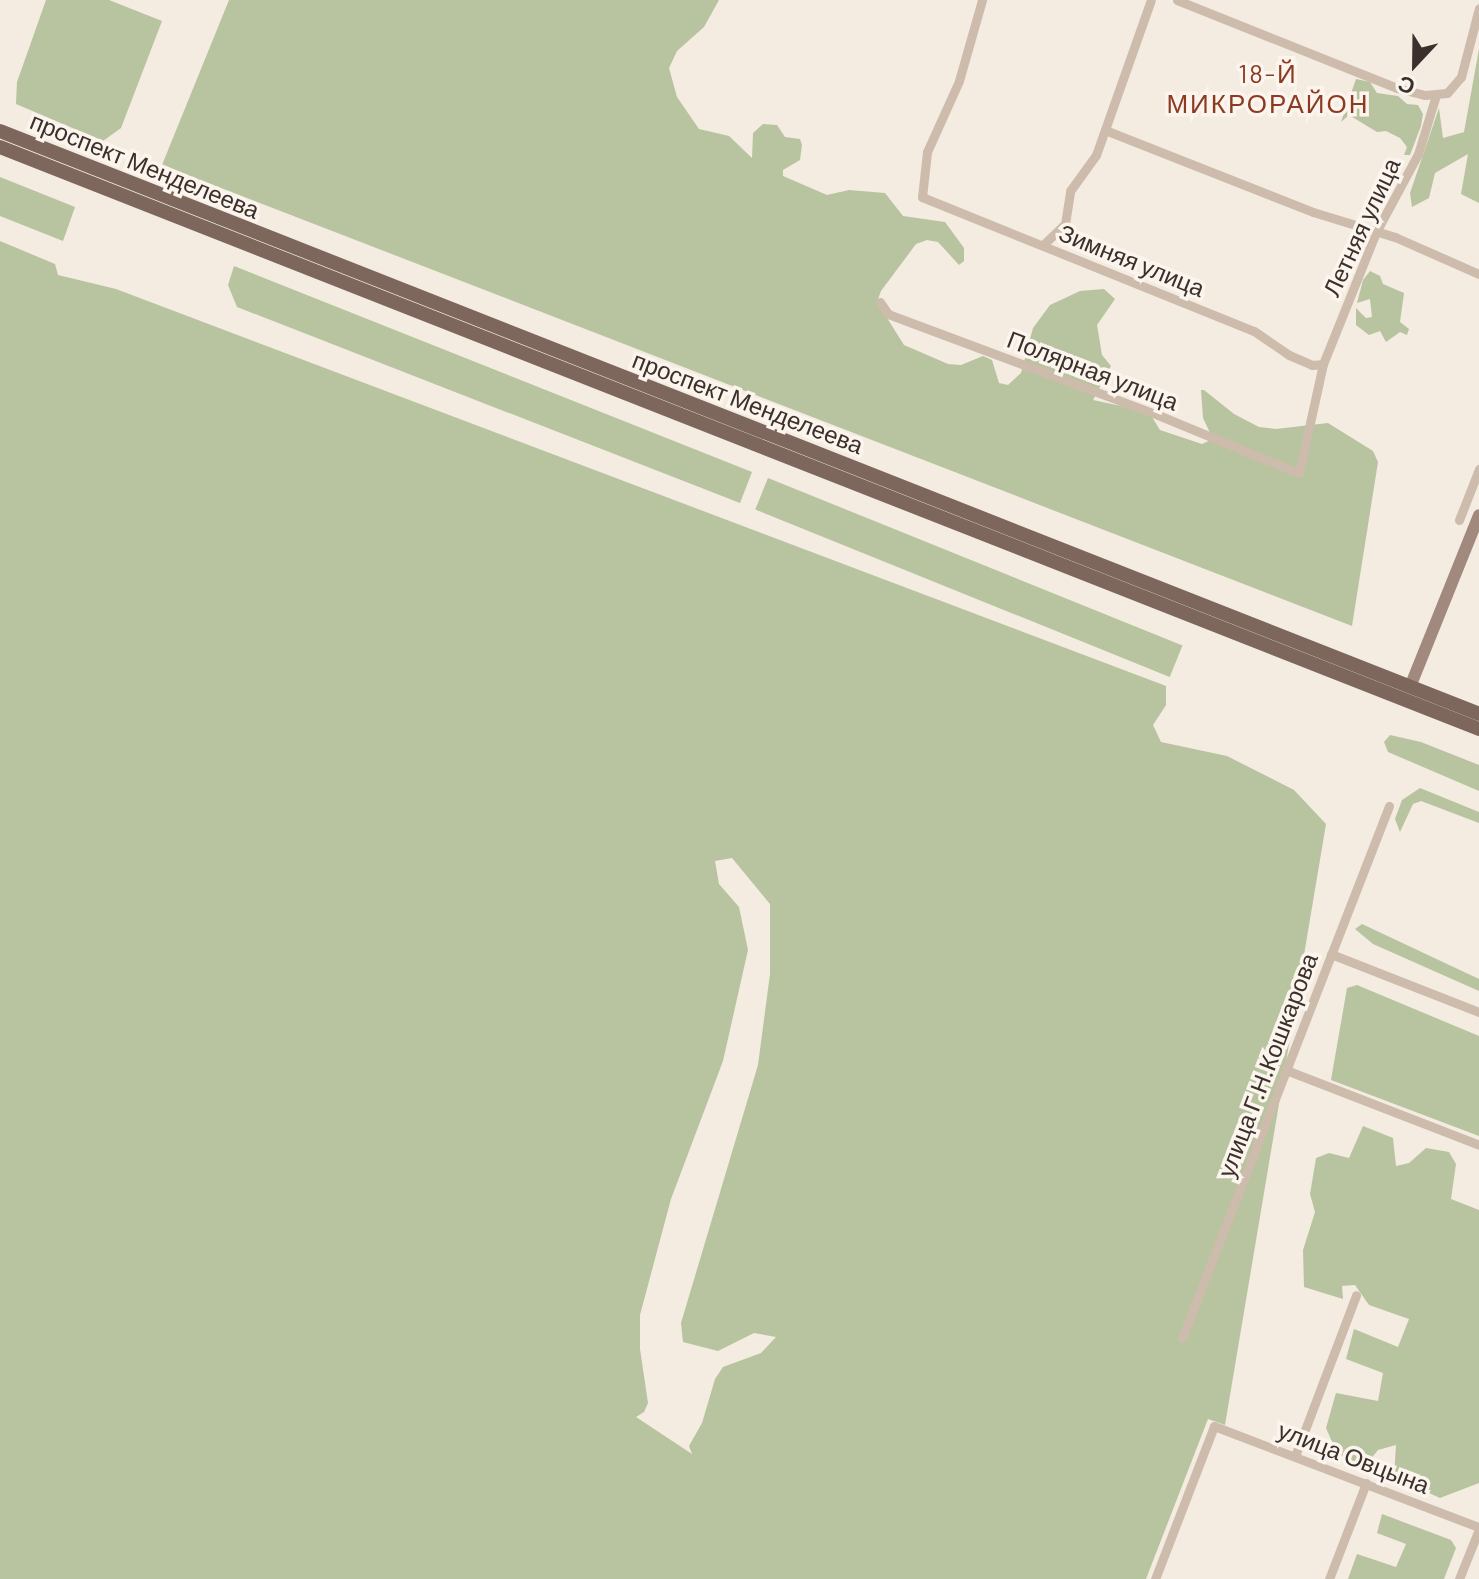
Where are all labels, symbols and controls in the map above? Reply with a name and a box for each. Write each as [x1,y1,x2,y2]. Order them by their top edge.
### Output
north arrow [1375,24,1455,104]
district label: 18-Й МИКРОРАЙОН [1166,57,1370,118]
text: С [1394,71,1418,101]
street label: проспект Менделеева [26,106,264,224]
street label: Летняя улица [1316,153,1406,301]
street label: Зимняя улица [1055,218,1209,302]
street label: Полярная улица [1003,324,1183,416]
street label: проспект Менделеева [629,345,867,459]
street label: улица Г.Н.Кошкарова [1211,949,1323,1181]
street label: улица Овцына [1274,1415,1434,1499]

